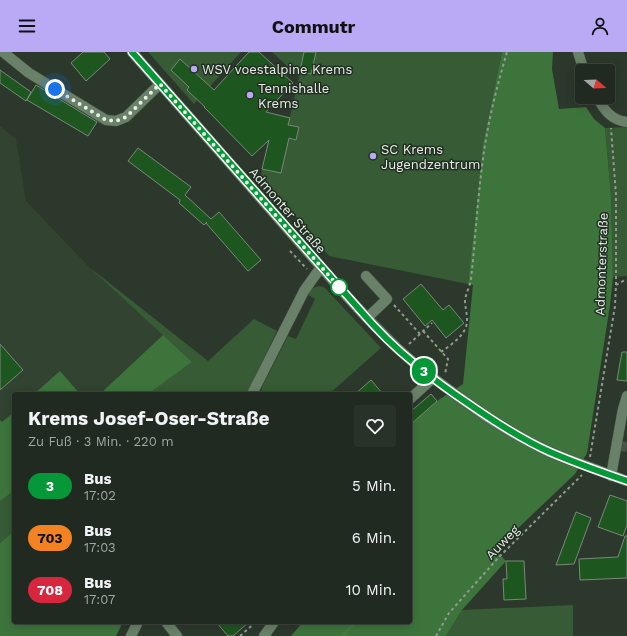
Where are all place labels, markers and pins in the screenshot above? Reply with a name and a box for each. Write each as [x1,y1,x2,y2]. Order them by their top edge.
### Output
place label: WSV voestalpine Krems [202,62,352,77]
marker: WSV voestalpine Krems [189,64,199,74]
place label: Tennishalle Krems [258,81,329,111]
marker: Tennishalle Krems [245,90,255,100]
place label: SC Krems Jugendzentrum [381,142,480,172]
marker: SC Krems Jugendzentrum [368,151,378,161]
unlabelled marker [330,278,348,296]

